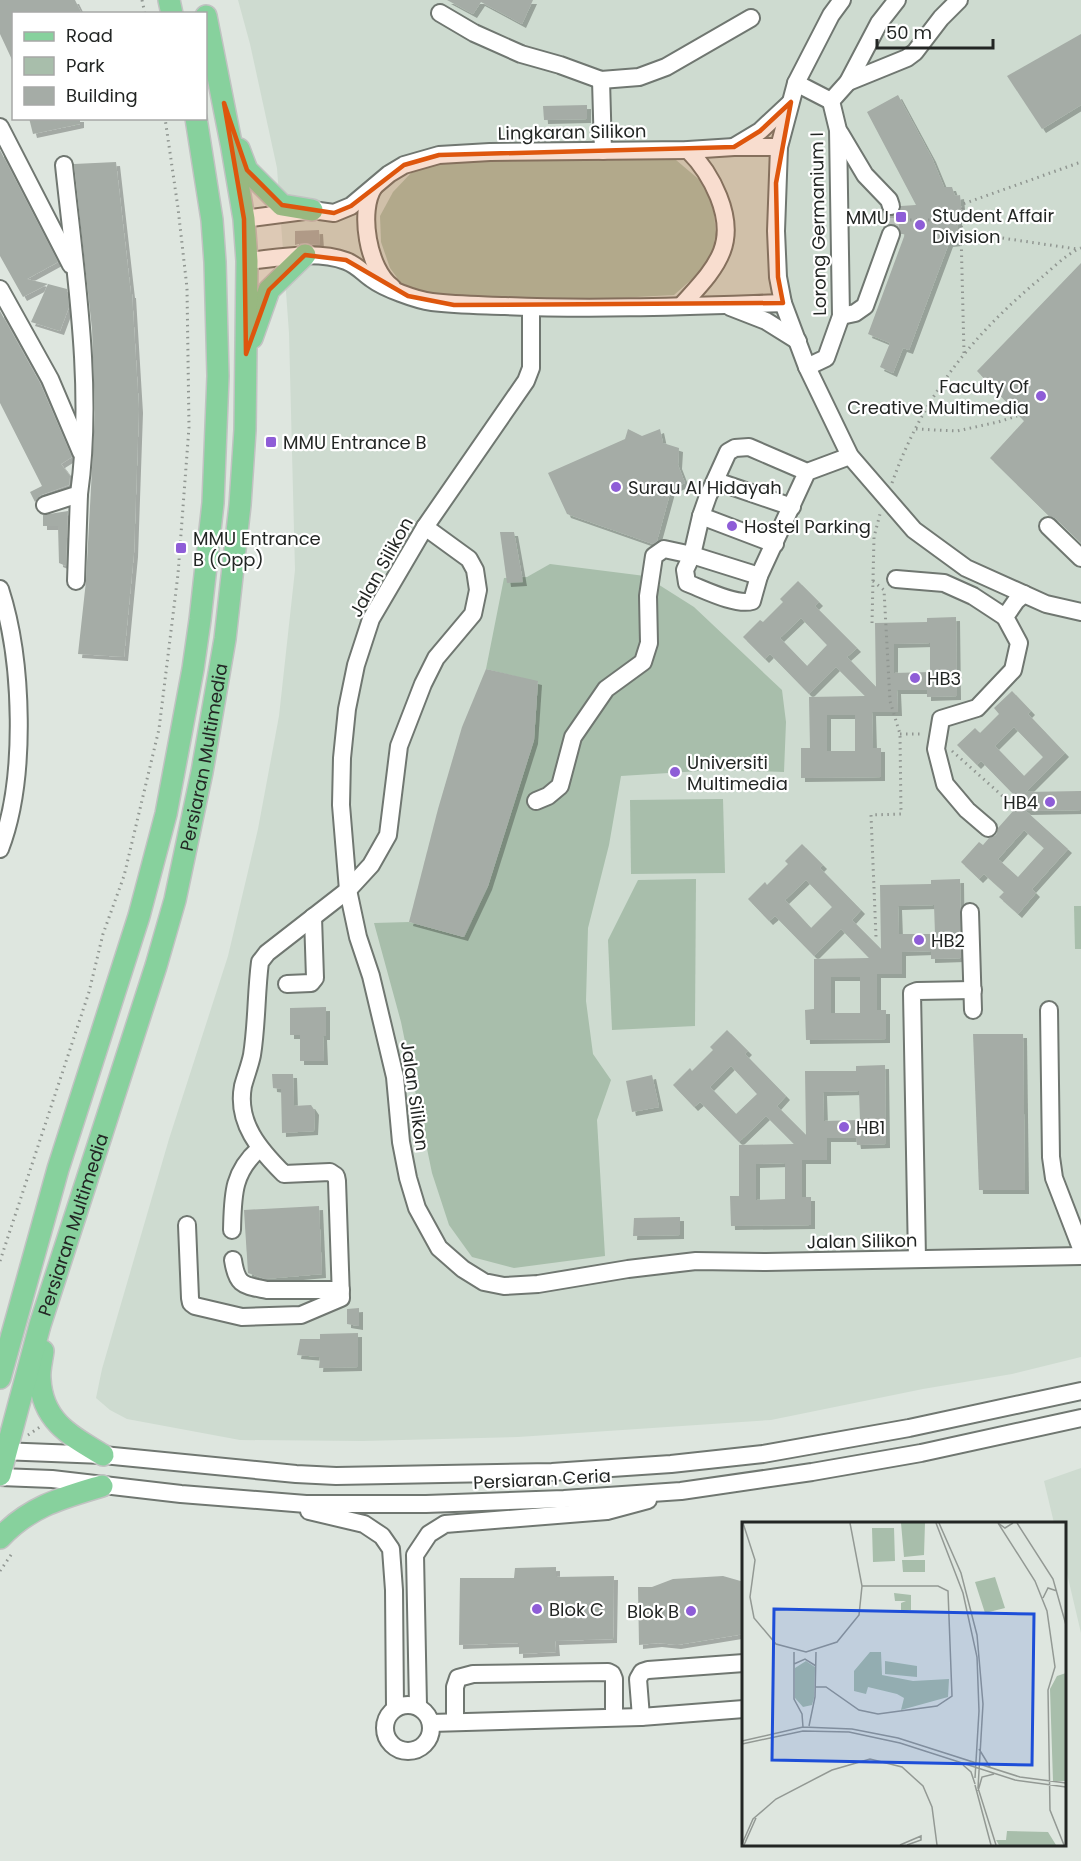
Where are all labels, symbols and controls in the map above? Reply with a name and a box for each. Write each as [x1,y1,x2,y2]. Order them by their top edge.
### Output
legend [12,12,207,120]
scale bar [877,12,992,50]
text: 50 m [886,20,932,45]
text: Road [66,23,113,48]
text: Park [66,53,105,78]
text: Building [66,83,138,108]
street label: Lingkaran Silikon [497,118,647,146]
street label: Lorong Germanium I [804,132,832,316]
place label: Student Affair Division [932,203,1054,249]
place label: MMU [846,205,889,230]
marker: MMU [894,210,908,224]
marker: Student Affair Division [913,218,927,232]
place label: Faculty Of Creative Multimedia [847,374,1029,420]
marker: Faculty Of Creative Multimedia [1034,389,1048,403]
place label: MMU Entrance B [283,430,427,455]
marker: MMU Entrance B [264,435,278,449]
place label: Surau Al Hidayah [628,475,782,500]
marker: Surau Al Hidayah [609,480,623,494]
street label: Jalan Silikon [343,512,419,622]
place label: Hostel Parking [744,514,871,539]
marker: Hostel Parking [725,519,739,533]
place label: MMU Entrance B (Opp) [193,526,321,572]
marker: MMU Entrance B (Opp) [174,541,188,555]
street label: Persiaran Multimedia [173,661,233,853]
place label: HB3 [927,666,961,691]
marker: HB3 [908,671,922,685]
place label: Universiti Multimedia [687,750,788,796]
marker: Universiti Multimedia [668,765,682,779]
place label: HB4 [1003,790,1038,815]
marker: HB4 [1043,795,1057,809]
place label: HB2 [931,928,965,953]
marker: HB2 [912,933,926,947]
street label: Jalan Silikon [395,1039,435,1153]
place label: HB1 [856,1115,885,1140]
marker: HB1 [837,1120,851,1134]
street label: Persiaran Multimedia [31,1130,114,1319]
street label: Jalan Silikon [806,1228,918,1254]
street label: Persiaran Ceria [473,1463,611,1495]
inset map [742,1522,1066,1846]
place label: Blok C [549,1597,604,1622]
place label: Blok B [627,1599,679,1624]
marker: Blok C [530,1602,544,1616]
marker: Blok B [684,1604,698,1618]

